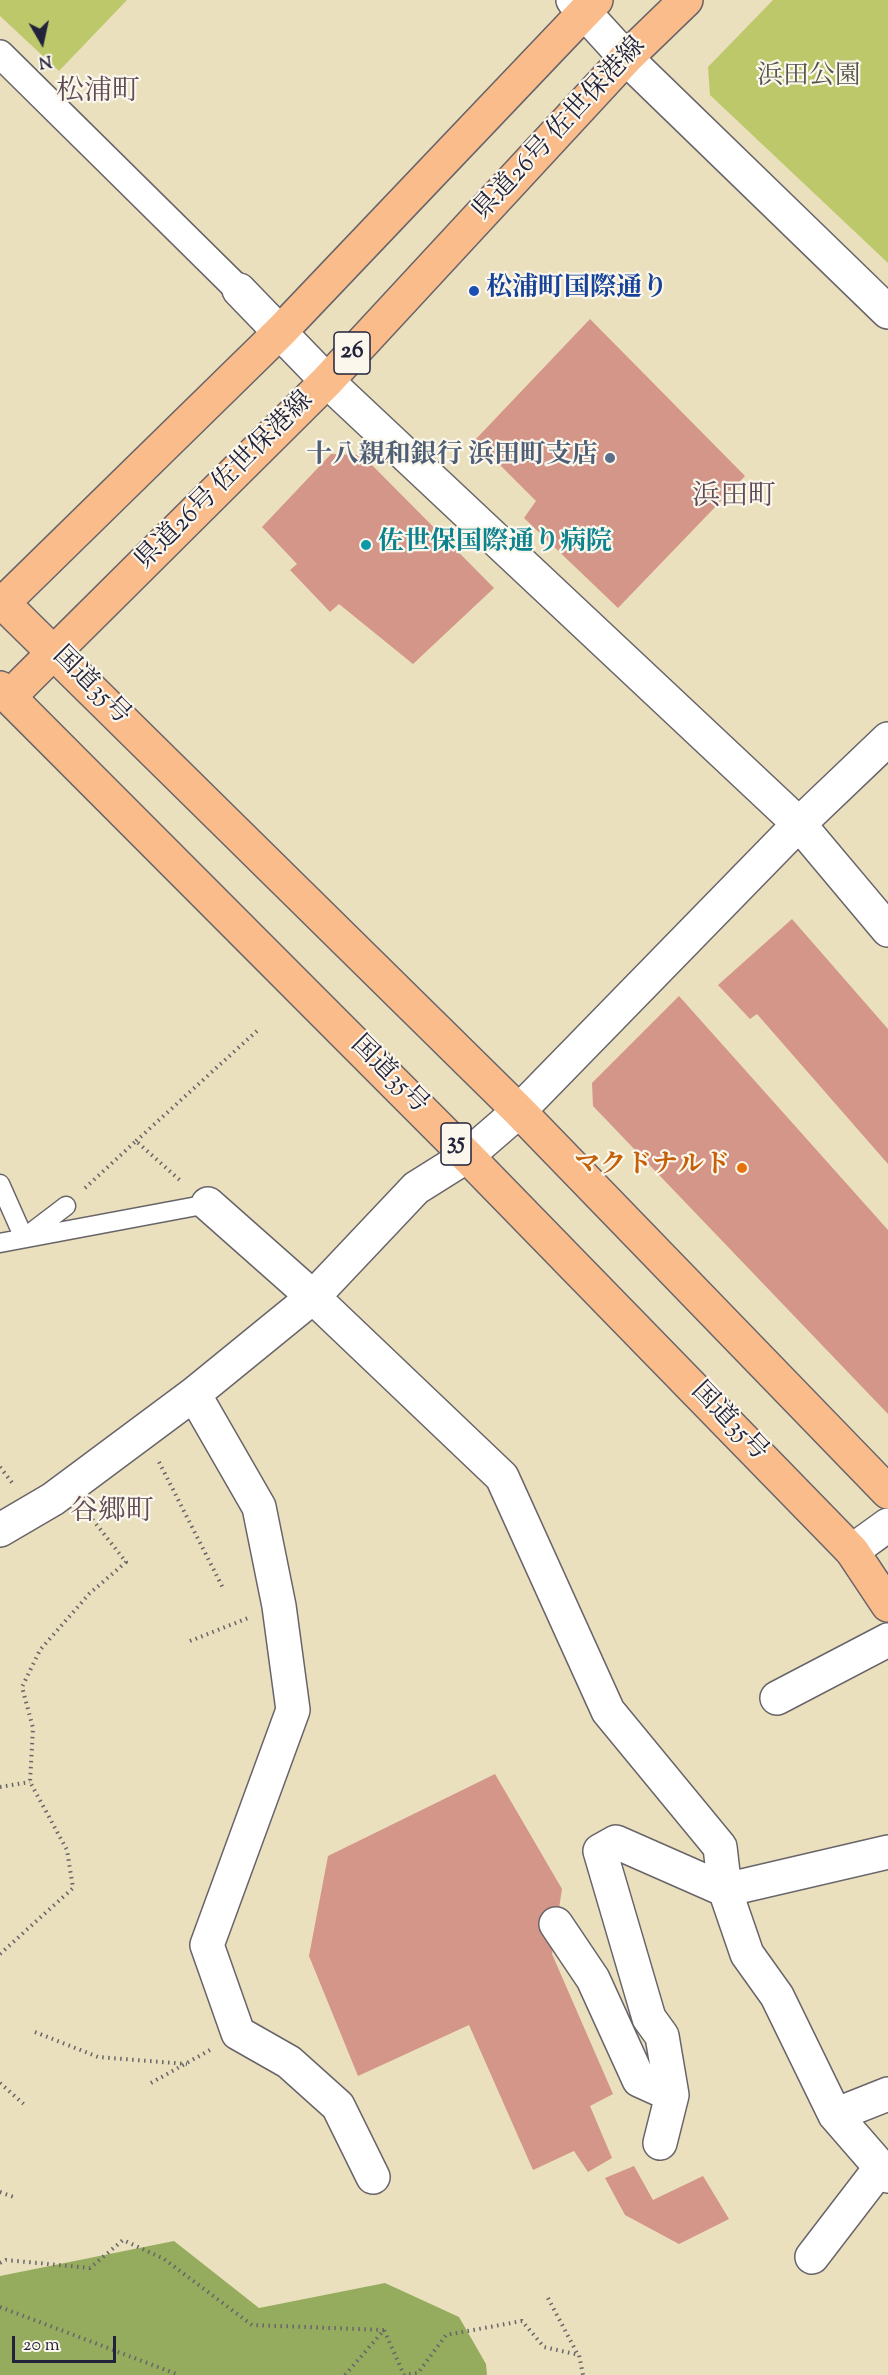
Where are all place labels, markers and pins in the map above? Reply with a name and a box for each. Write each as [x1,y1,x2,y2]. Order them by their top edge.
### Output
place label: 松浦町国際通り [486,275,668,307]
marker: 松浦町国際通り [467,284,481,298]
place label: 十八親和銀行 浜田町支店 [306,442,598,474]
marker: 十八親和銀行 浜田町支店 [603,451,617,465]
place label: 佐世保国際通り病院 [378,529,612,561]
marker: 佐世保国際通り病院 [359,538,373,552]
place label: マクドナルド [574,1152,730,1184]
marker: マクドナルド [735,1161,749,1175]

